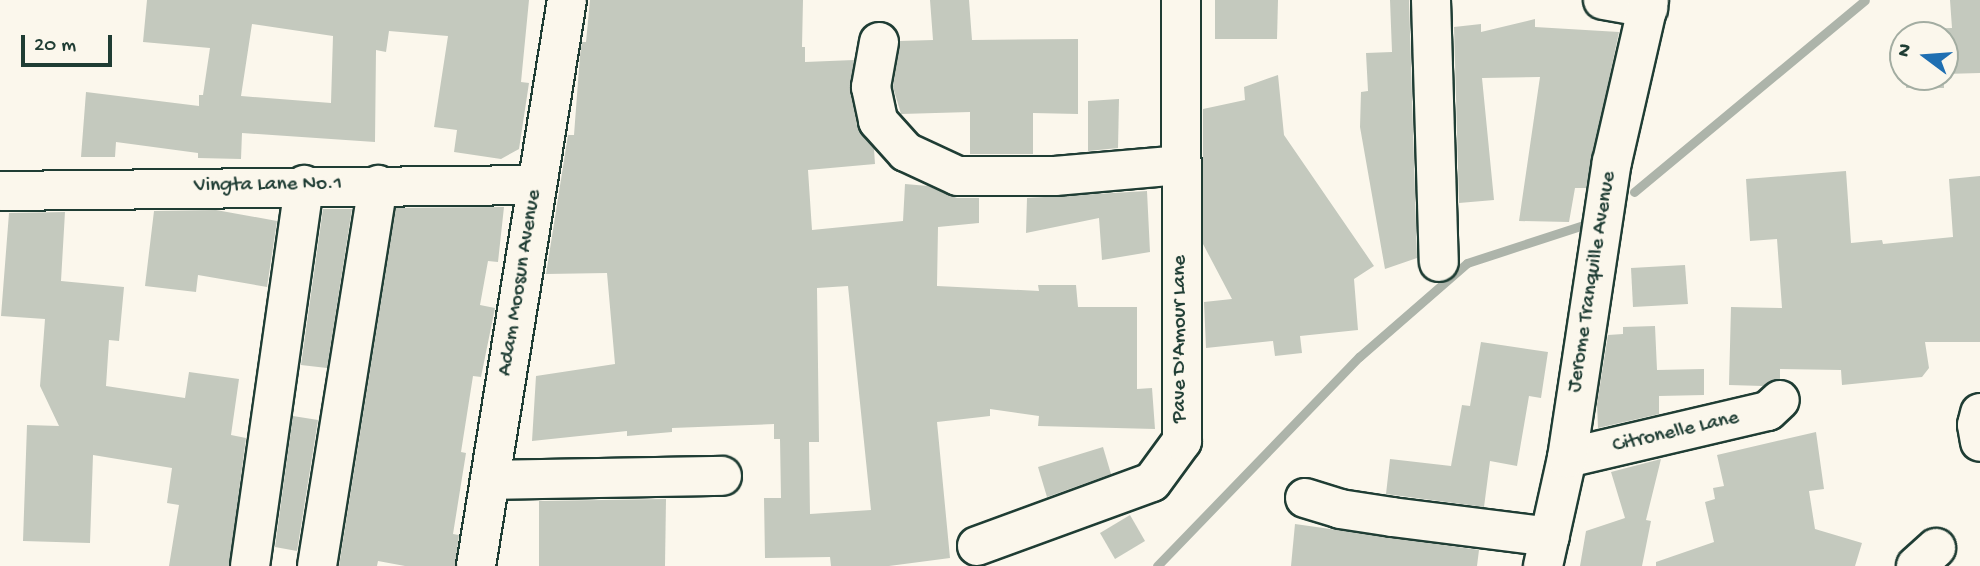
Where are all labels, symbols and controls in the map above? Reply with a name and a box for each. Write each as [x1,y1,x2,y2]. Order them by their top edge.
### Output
scale bar [24,21,116,65]
north arrow [1889,21,1959,91]
text: 20 m [34,34,76,59]
text: N [1892,41,1918,60]
street label: Jerome Tranquille Avenue [1563,170,1623,394]
street label: Vingta Lane No.1 [194,172,342,200]
street label: Adam Moosun Avenue [494,188,548,378]
street label: Pave D'Amour Lane [1168,255,1194,423]
street label: Citronelle Lane [1610,406,1742,460]

